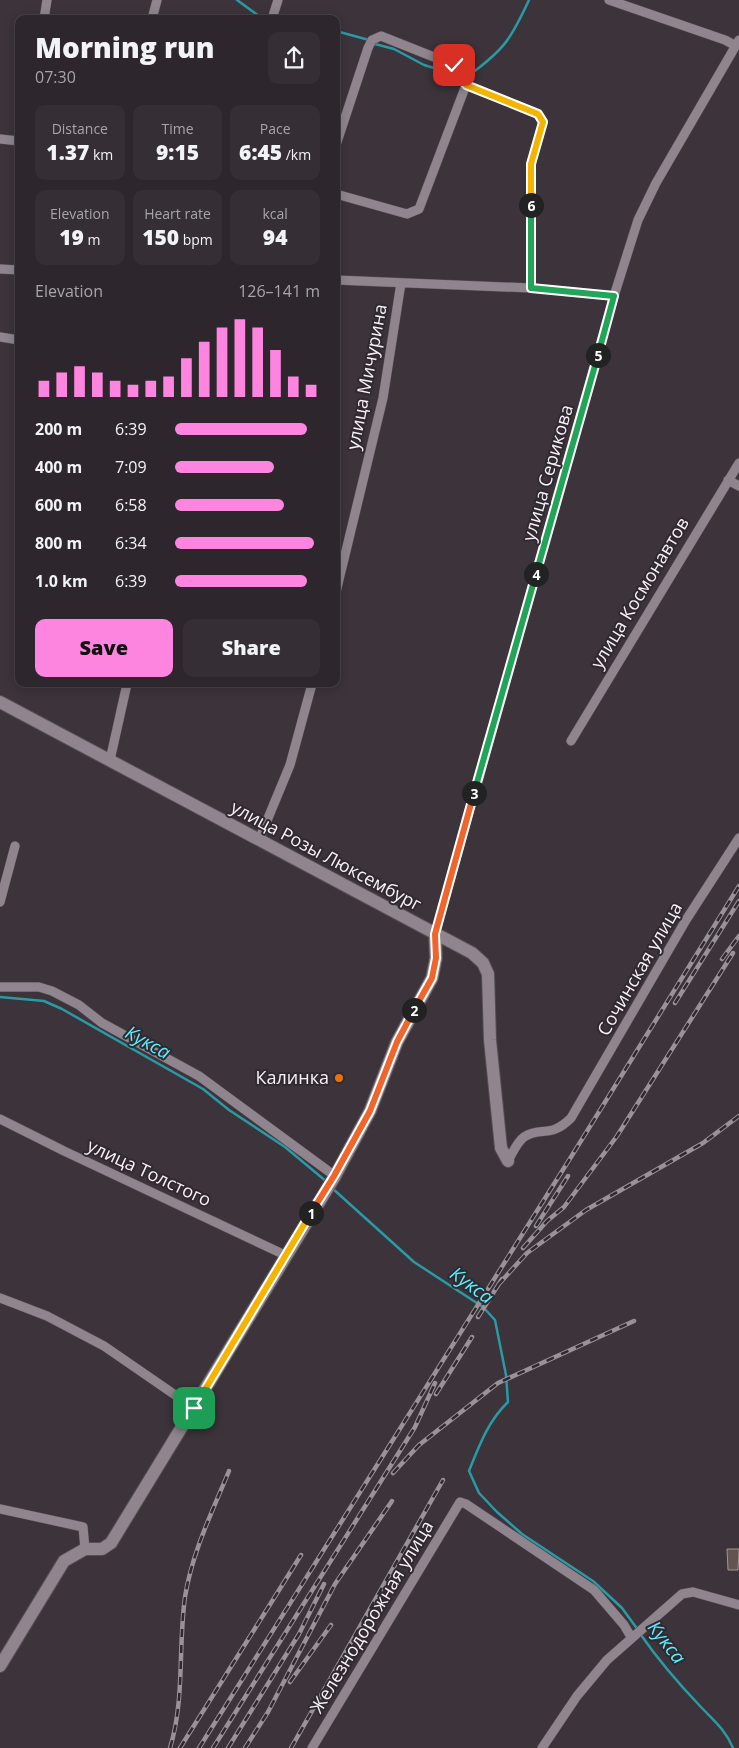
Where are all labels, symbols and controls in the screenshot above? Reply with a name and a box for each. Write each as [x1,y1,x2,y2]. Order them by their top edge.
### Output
text: Morning run [35,28,215,66]
button: share [268,32,320,84]
pin [433,44,475,86]
icon: check [440,51,468,79]
text: 07:30 [35,66,76,88]
text: Distance [52,119,108,138]
text: Time [161,119,194,138]
text: Pace [260,119,291,138]
text: 1.37 [46,138,89,166]
text: 9:15 [156,138,199,166]
text: 6:45 [239,138,282,166]
text: km [89,145,113,164]
text: /km [282,145,311,164]
pin: 6 [518,192,544,218]
text: 6 [527,196,536,215]
text: Elevation [50,204,110,223]
text: Heart rate [144,204,211,223]
text: kcal [262,204,288,223]
text: 19 [59,223,84,251]
text: 150 [142,223,179,251]
text: 94 [263,223,287,251]
text: m [84,230,100,249]
text: bpm [179,230,213,249]
text: Elevation [35,280,103,302]
text: 126–141 m [238,280,320,302]
street label: улица Мичурина [340,302,392,452]
pin: 5 [586,342,610,368]
text: 5 [594,346,603,365]
street label: улица Серикова [516,402,578,544]
text: 200 m [35,418,82,440]
text: 6:39 [115,418,147,440]
text: 400 m [35,456,82,478]
text: 7:09 [115,456,147,478]
text: 600 m [35,494,82,516]
text: 6:58 [115,494,147,516]
street label: улица Космонавтов [584,512,694,673]
text: 800 m [35,532,82,554]
text: 6:34 [115,532,147,554]
pin: 4 [524,562,548,586]
text: 4 [532,565,541,584]
text: 1.0 km [35,570,88,592]
text: 6:39 [115,570,147,592]
button: Save [35,619,173,677]
button: Share [183,619,320,677]
pin: 3 [462,780,486,806]
text: 3 [470,784,479,803]
street label: улица Розы Люксембург [227,795,426,916]
street label: Сочинская улица [591,897,687,1040]
pin: 2 [402,998,426,1022]
text: 2 [410,1001,419,1020]
water label: Кукса [121,1019,175,1065]
place label: Калинка [256,1065,329,1089]
marker: Калинка [333,1072,345,1084]
street label: улица Толстого [84,1133,215,1211]
pin: 1 [298,1200,324,1226]
text: 1 [307,1204,316,1223]
water label: Кукса [445,1260,499,1310]
pin [173,1387,215,1429]
icon: arrive [180,1394,208,1422]
street label: Железнодорожная улица [304,1516,438,1717]
water label: Кукса [642,1615,692,1669]

